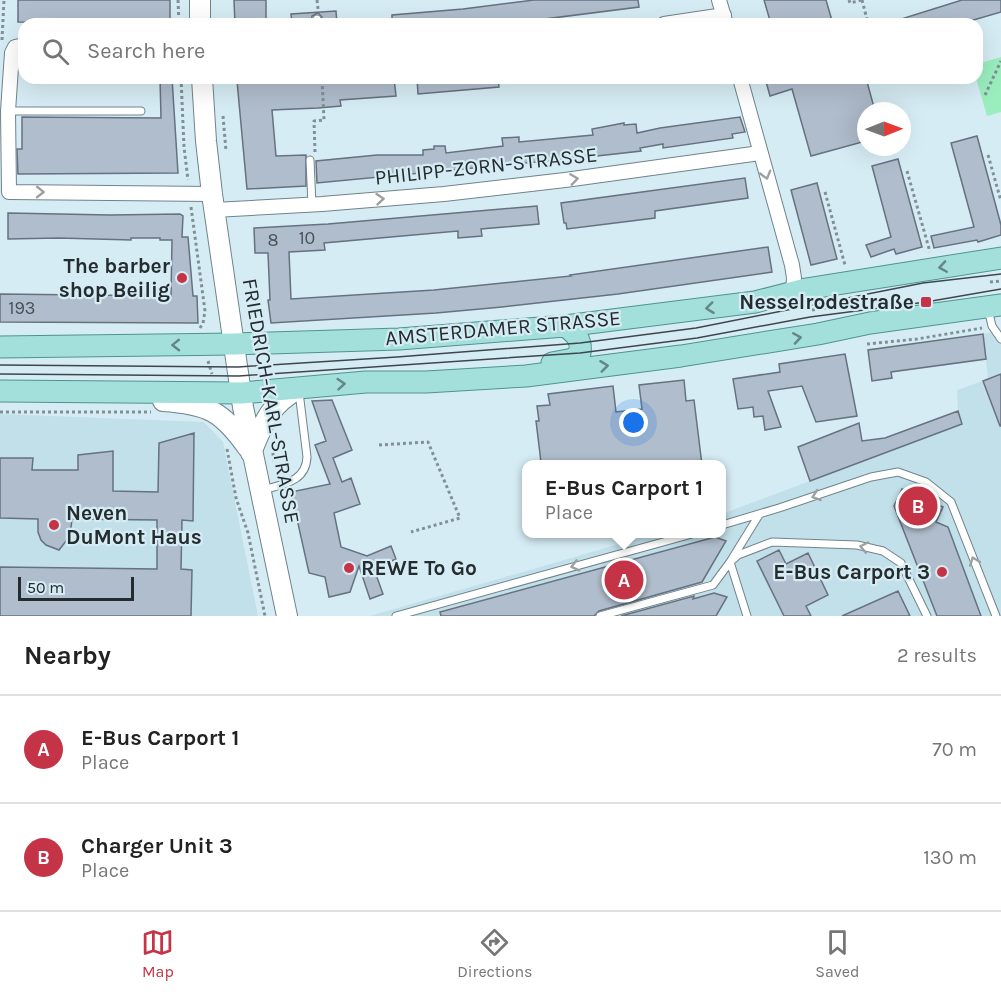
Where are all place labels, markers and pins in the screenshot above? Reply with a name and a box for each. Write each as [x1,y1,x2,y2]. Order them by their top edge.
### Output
place label: The barber shop Beilig [59,254,171,302]
marker: The barber shop Beilig [175,271,189,285]
place label: Nesselrodestraße [739,290,914,314]
marker: Nesselrodestraße [919,295,933,309]
pin: B [898,484,938,528]
place label: Neven DuMont Haus [66,501,202,549]
marker: Neven DuMont Haus [47,518,61,532]
place label: REWE To Go [361,556,477,580]
pin: A [604,558,644,602]
place label: E-Bus Carport 3 [773,560,930,584]
marker: REWE To Go [342,561,356,575]
marker: E-Bus Carport 3 [935,565,949,579]

